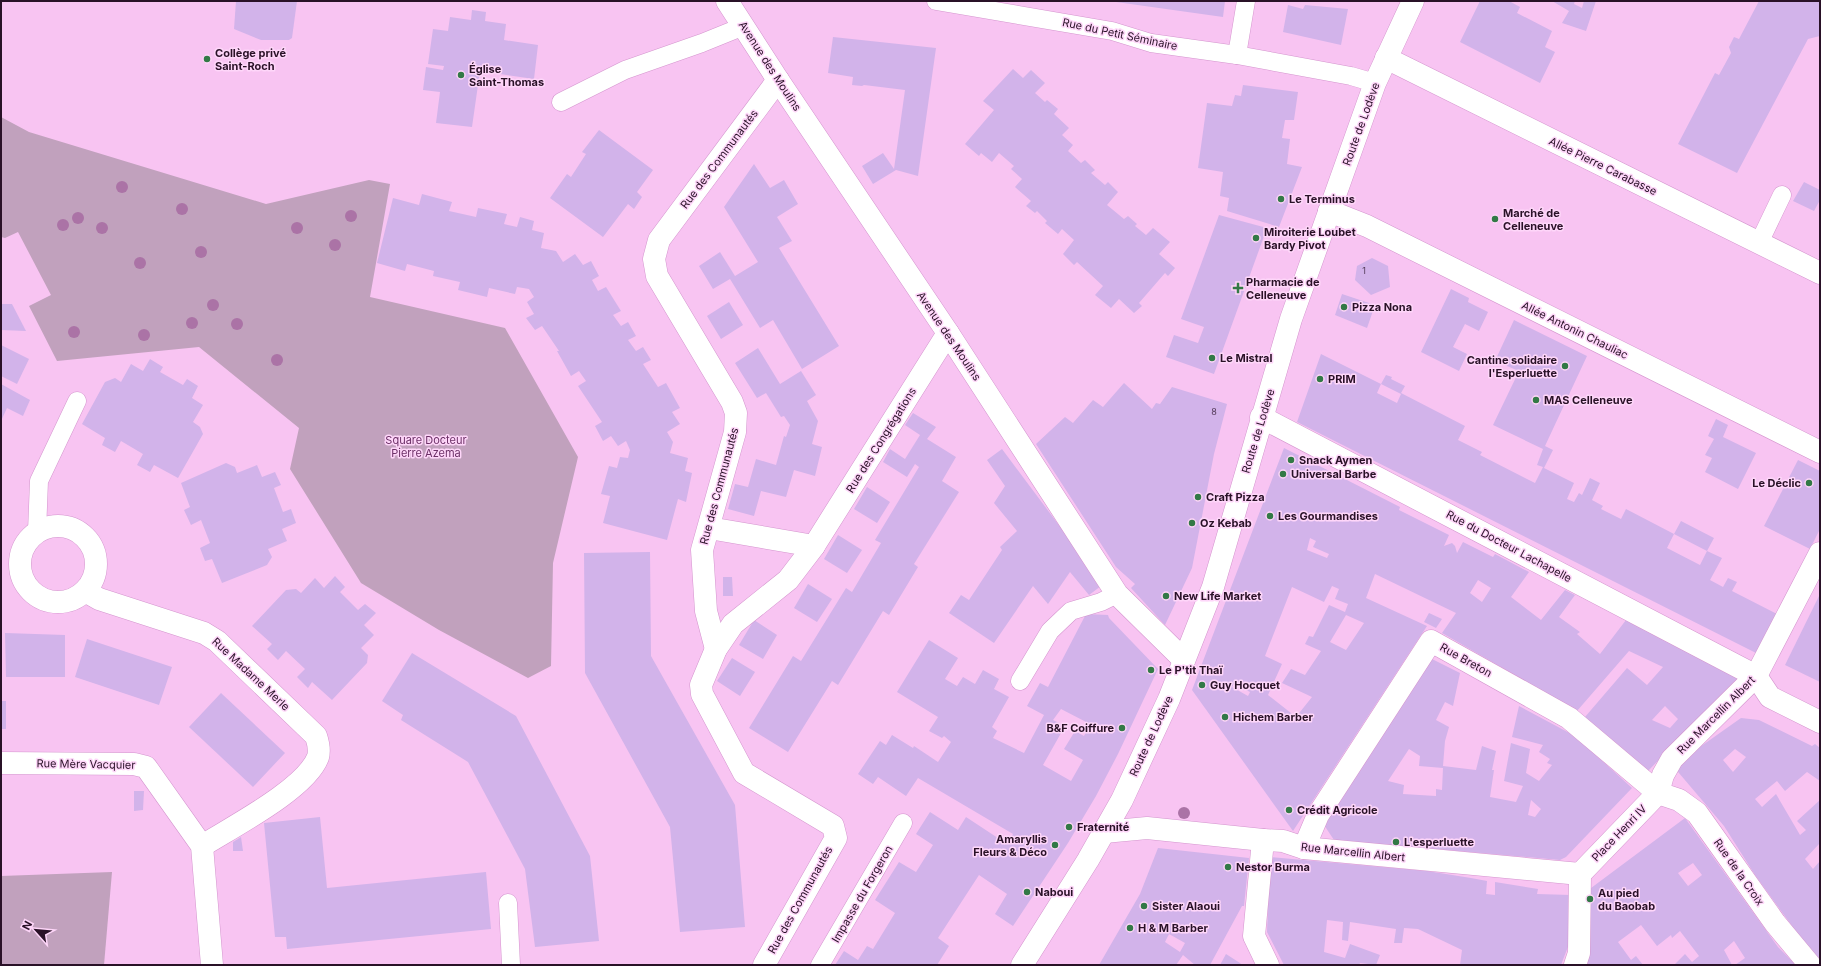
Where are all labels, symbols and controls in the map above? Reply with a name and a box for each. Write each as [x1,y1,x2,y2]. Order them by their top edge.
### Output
street label: Rue du Petit Séminaire [1061,15,1179,53]
street label: Avenue des Moulins [736,18,804,114]
place label: Collège privé Saint-Roch [215,46,286,73]
marker: Collège privé Saint-Roch [202,54,212,64]
place label: Église Saint-Thomas [469,62,544,89]
marker: Église Saint-Thomas [456,70,466,80]
street label: Route de Lodève [1339,81,1383,167]
street label: Rue des Communautés [677,107,761,211]
street label: Allée Pierre Carabasse [1547,134,1659,198]
place label: Le Terminus [1289,192,1355,206]
marker: Le Terminus [1276,194,1286,204]
place label: Marché de Celleneuve [1503,206,1564,233]
marker: Marché de Celleneuve [1490,214,1500,224]
place label: Miroiterie Loubet Bardy Pivot [1264,225,1356,252]
marker: Miroiterie Loubet Bardy Pivot [1251,233,1261,243]
house number: 1 [1362,265,1366,276]
place label: Pharmacie de Celleneuve [1246,275,1320,302]
marker: Pharmacie de Celleneuve [1233,283,1243,293]
street label: Avenue des Moulins [914,289,984,383]
street label: Allée Antonin Chauliac [1519,298,1631,362]
place label: Pizza Nona [1352,300,1412,314]
marker: Pizza Nona [1339,302,1349,312]
place label: Le Mistral [1220,351,1273,365]
marker: Le Mistral [1207,353,1217,363]
place label: Cantine solidaire l'Esperluette [1467,353,1557,380]
marker: Cantine solidaire l'Esperluette [1560,361,1570,371]
place label: PRIM [1328,372,1356,386]
marker: PRIM [1315,374,1325,384]
street label: Rue des Congrégations [843,385,919,495]
street label: Route de Lodève [1239,387,1277,475]
place label: MAS Celleneuve [1544,393,1633,407]
marker: MAS Celleneuve [1531,395,1541,405]
house number: 8 [1211,406,1217,417]
street label: Rue des Communautés [697,426,741,546]
park label: Square Docteur Pierre Azema [385,433,467,460]
place label: Snack Aymen [1299,453,1373,467]
marker: Snack Aymen [1286,455,1296,465]
place label: Universal Barbe [1291,467,1377,481]
marker: Universal Barbe [1278,469,1288,479]
place label: Le Déclic [1752,476,1802,490]
marker: Le Déclic [1804,478,1814,488]
place label: Craft Pizza [1206,490,1265,504]
marker: Craft Pizza [1193,492,1203,502]
street label: Rue du Docteur Lachapelle [1444,507,1574,585]
place label: Les Gourmandises [1278,509,1378,523]
marker: Les Gourmandises [1265,511,1275,521]
place label: Oz Kebab [1200,516,1252,530]
marker: Oz Kebab [1187,518,1197,528]
place label: New Life Market [1174,589,1261,603]
marker: New Life Market [1161,591,1171,601]
street label: Rue Madame Merle [209,634,293,714]
street label: Rue Breton [1438,640,1494,680]
place label: Le P'tit Thaï [1159,663,1223,677]
marker: Le P'tit Thaï [1146,665,1156,675]
street label: Rue Marcellin Albert [1674,673,1758,757]
place label: Guy Hocquet [1210,678,1280,692]
marker: Guy Hocquet [1197,680,1207,690]
street label: Route de Lodève [1126,693,1176,779]
place label: Hichem Barber [1233,710,1314,724]
marker: Hichem Barber [1220,712,1230,722]
place label: B&F Coiffure [1046,721,1114,735]
marker: B&F Coiffure [1117,723,1127,733]
street label: Rue Mère Vacquier [36,756,136,772]
street label: Place Henri IV [1588,801,1650,864]
place label: Crédit Agricole [1297,803,1378,817]
marker: Crédit Agricole [1284,805,1294,815]
place label: Fraternité [1077,820,1130,834]
marker: Fraternité [1064,822,1074,832]
place label: Amaryllis Fleurs & Déco [973,832,1047,859]
place label: L'esperluette [1404,835,1475,849]
street label: Rue de la Croix [1711,836,1767,908]
marker: L'esperluette [1391,837,1401,847]
marker: Amaryllis Fleurs & Déco [1050,840,1060,850]
street label: Rue Marcellin Albert [1300,840,1406,864]
street label: Impasse du Forgeron [828,843,896,945]
street label: Rue des Communautés [765,844,835,956]
place label: Nestor Burma [1236,860,1310,874]
marker: Nestor Burma [1223,862,1233,872]
place label: Naboui [1035,885,1073,899]
place label: Au pied du Baobab [1598,886,1655,913]
marker: Naboui [1022,887,1032,897]
marker: Au pied du Baobab [1585,894,1595,904]
place label: Sister Alaoui [1152,899,1220,913]
marker: Sister Alaoui [1139,901,1149,911]
north arrow [16,910,56,950]
text: N [19,919,35,932]
place label: H & M Barber [1138,921,1208,935]
marker: H & M Barber [1125,923,1135,933]

